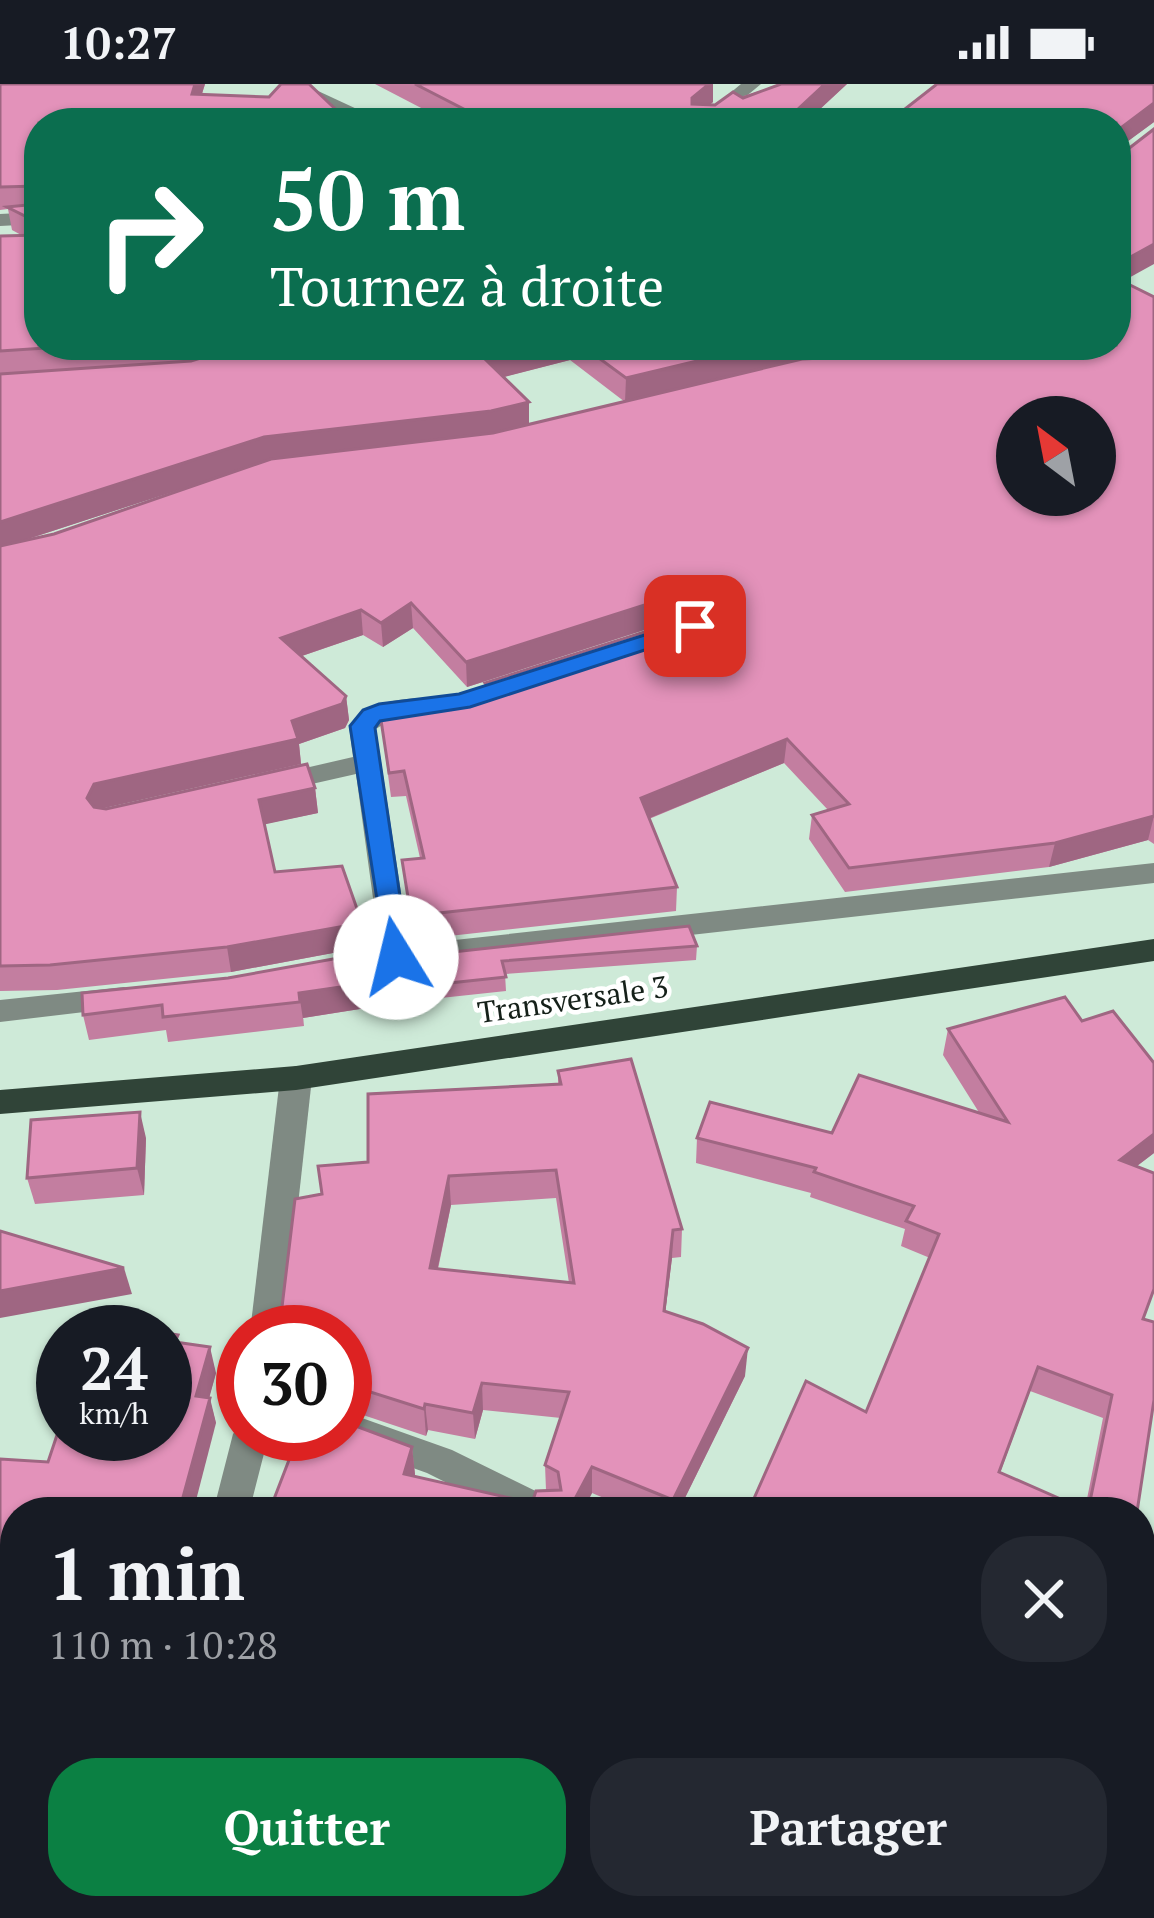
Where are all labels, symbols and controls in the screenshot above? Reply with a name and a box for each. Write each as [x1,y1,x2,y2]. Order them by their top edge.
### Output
text: 10:27 [60,12,177,72]
text: 50 m [270,143,465,254]
icon: right [72,156,228,312]
text: Tournez à droite [270,250,664,321]
north arrow [996,396,1116,516]
map controls [996,396,1116,516]
pin [644,575,746,677]
icon: arrive [662,593,728,659]
position arrow [333,894,459,1020]
street label: Transversale 3 [475,966,671,1032]
speed limit sign: 30 [216,1305,372,1461]
text: 24 [80,1328,148,1407]
text: km/h [79,1393,149,1433]
text: 1 min [48,1525,245,1621]
button: close [981,1536,1107,1662]
text: 110 m · 10:28 [48,1618,278,1670]
button: Quitter [48,1758,566,1896]
button: Partager [590,1758,1107,1896]

